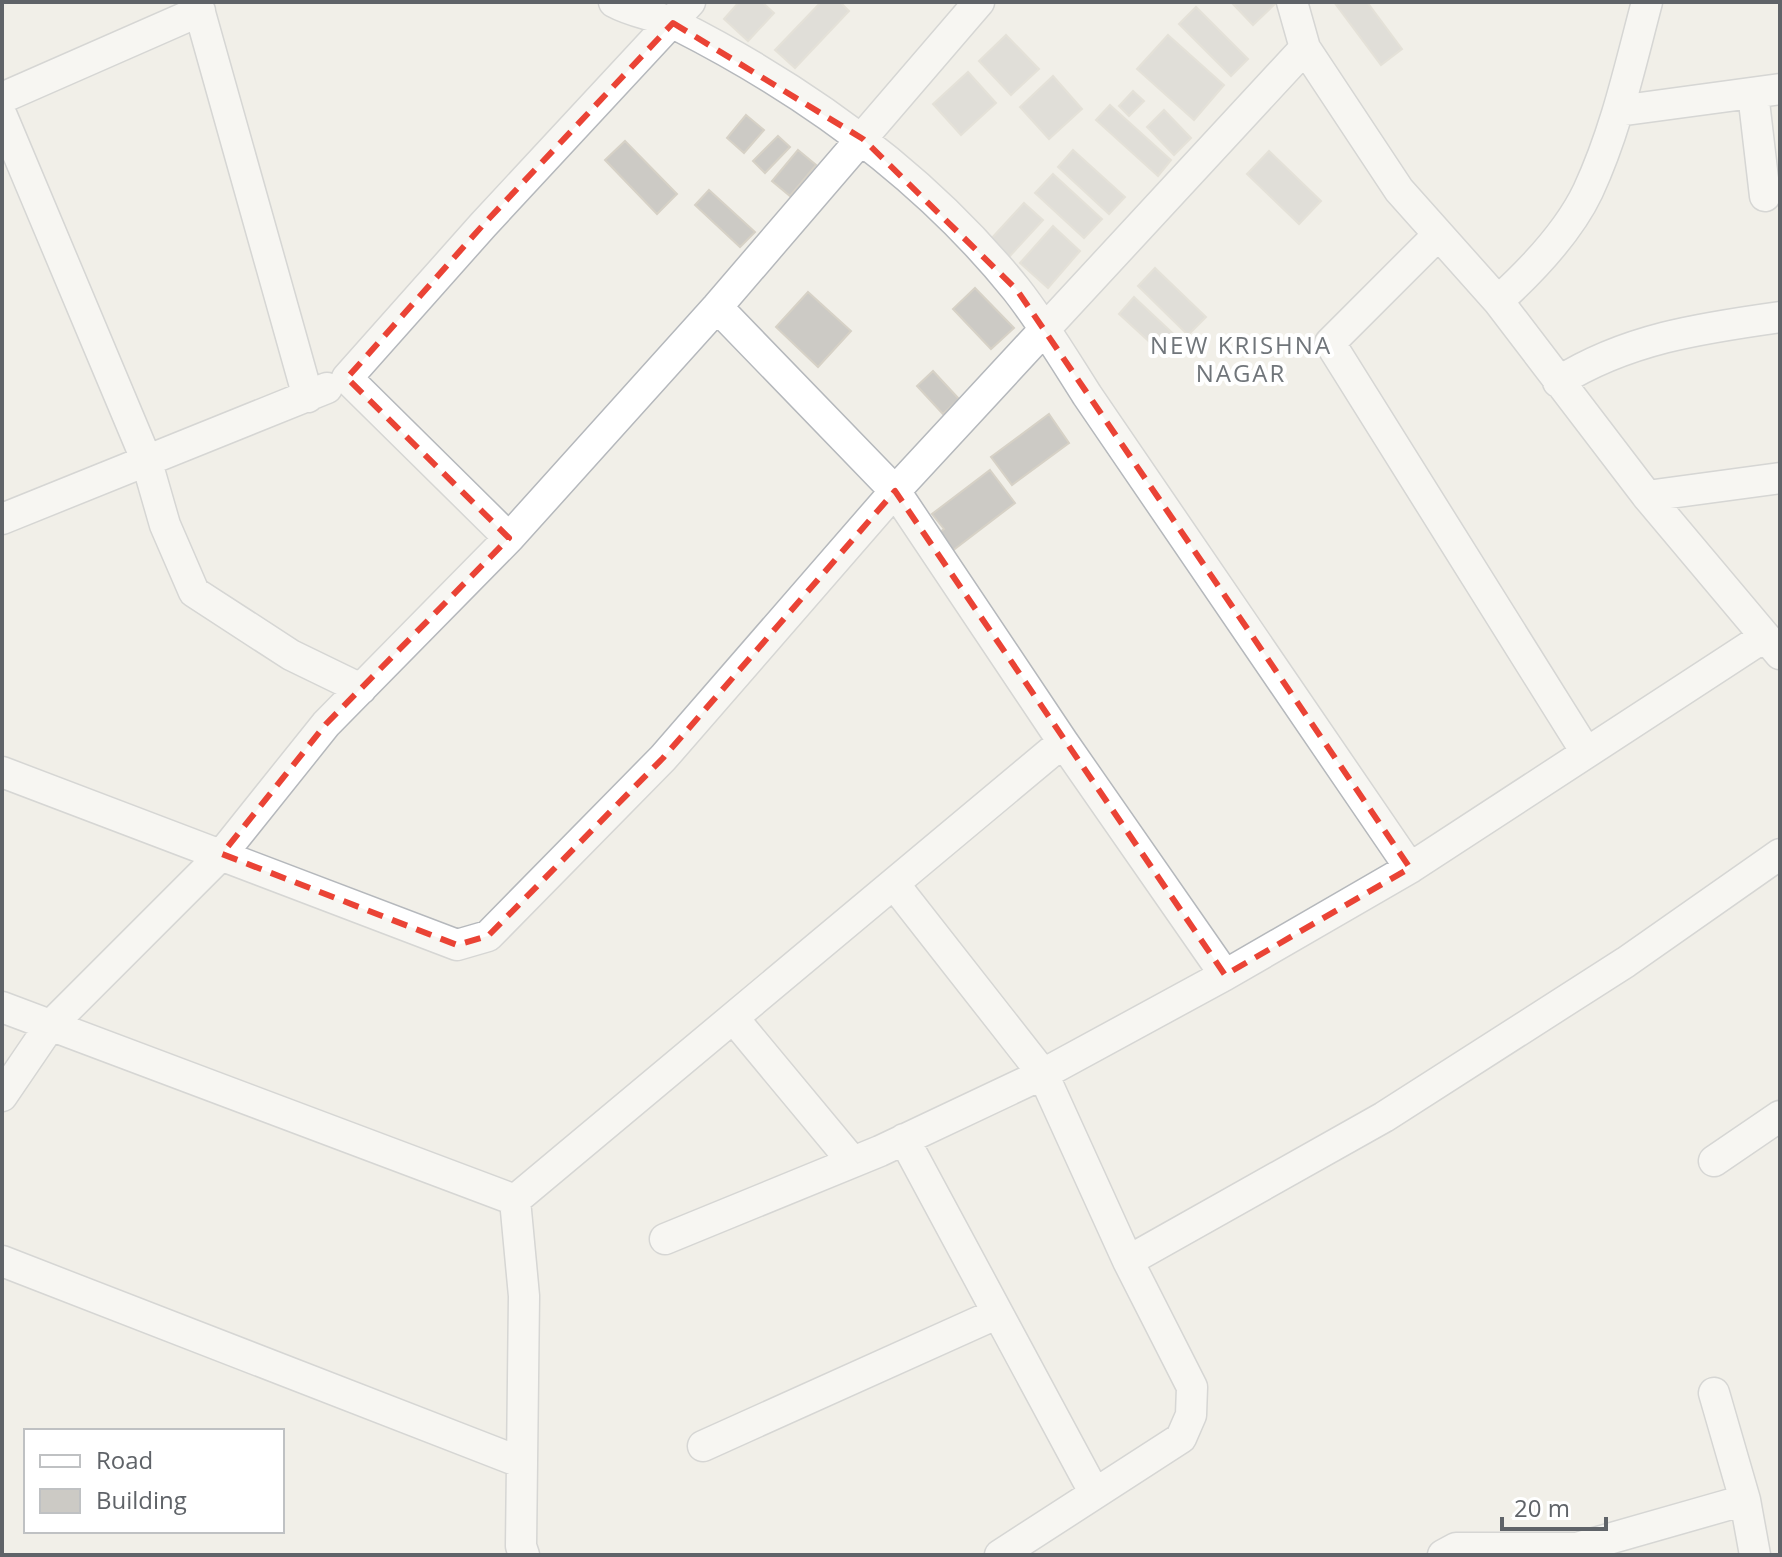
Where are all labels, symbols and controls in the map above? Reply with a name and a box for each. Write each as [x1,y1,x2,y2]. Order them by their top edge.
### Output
district label: NEW KRISHNA NAGAR [1150,328,1332,389]
legend [24,1429,284,1533]
text: Road [96,1443,153,1476]
scale bar [1502,1481,1606,1531]
text: Building [96,1483,187,1516]
text: 20 m [1514,1491,1570,1524]

